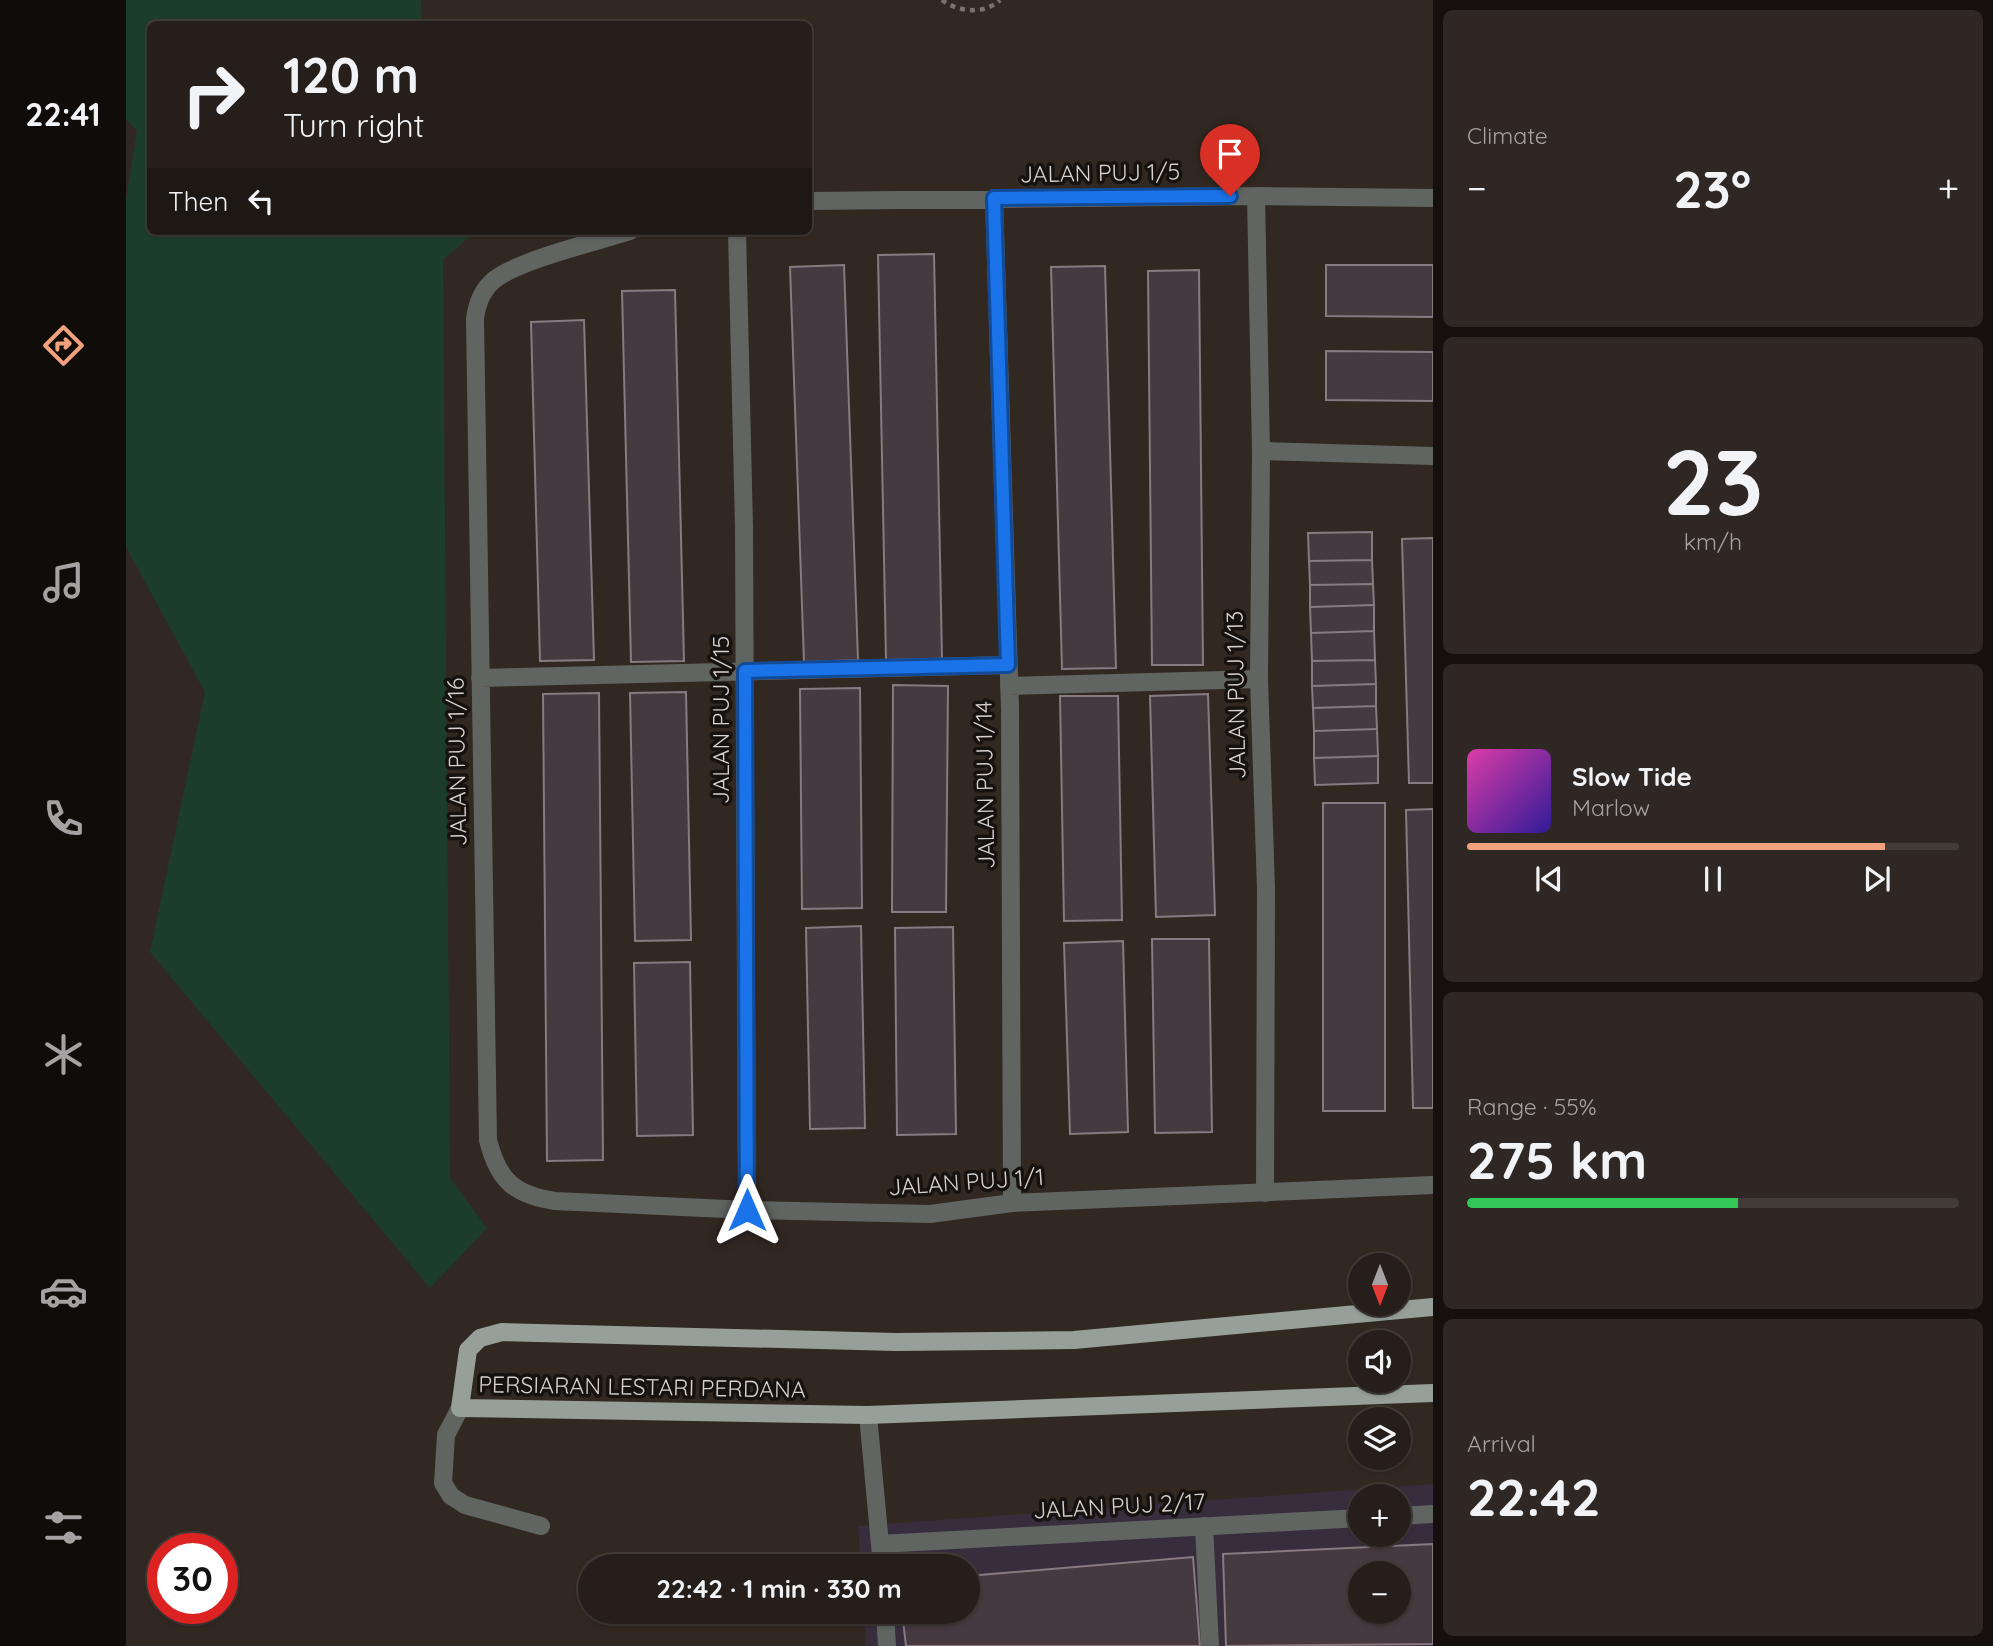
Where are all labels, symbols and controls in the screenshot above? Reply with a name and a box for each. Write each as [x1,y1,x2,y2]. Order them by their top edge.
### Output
text: 120 m [283,44,419,105]
icon: right [168,49,259,140]
text: 22:41 [25,94,101,134]
text: Turn right [283,105,424,145]
text: Climate [1467,121,1548,150]
pin [1200,124,1260,196]
icon: arrive [1211,135,1249,173]
text: 23° [1673,156,1751,221]
street label: JALAN PUJ 1/5 [1020,157,1180,188]
text: − [1467,164,1487,212]
text: + [1938,164,1959,212]
icon: left [242,182,280,220]
text: Then [168,185,228,218]
icon: directions [39,321,88,370]
text: 23 [1663,424,1763,538]
text: km/h [1684,527,1742,556]
icon: music [39,558,88,607]
street label: JALAN PUJ 1/13 [1220,611,1251,779]
street label: JALAN PUJ 1/15 [706,636,735,804]
street label: JALAN PUJ 1/16 [441,677,472,847]
street label: JALAN PUJ 1/14 [969,701,1000,869]
text: Slow Tide [1572,760,1692,793]
text: Marlow [1572,793,1650,822]
icon: phone [39,794,88,843]
icon: previous [1530,860,1568,898]
icon: pause [1694,860,1732,898]
icon: next [1858,860,1896,898]
icon: climate [39,1030,88,1079]
text: Range · 55% [1467,1092,1597,1121]
text: 275 km [1467,1127,1647,1192]
street label: JALAN PUJ 1/1 [887,1162,1045,1201]
position arrow [710,1173,784,1247]
north arrow [1348,1253,1410,1316]
map controls [1348,1253,1411,1624]
icon: car [39,1267,88,1316]
button: sound [1348,1330,1411,1393]
street label: PERSIARAN LESTARI PERDANA [478,1369,806,1404]
button: layers [1348,1407,1411,1470]
text: Arrival [1467,1429,1536,1458]
text: 22:42 [1467,1464,1601,1529]
button: + [1348,1484,1411,1547]
street label: JALAN PUJ 2/17 [1032,1487,1206,1524]
icon: filters [39,1503,88,1552]
speed limit sign: 30 [147,1533,238,1624]
button: − [1348,1561,1411,1624]
text: 22:42 · 1 min · 330 m [656,1572,902,1605]

